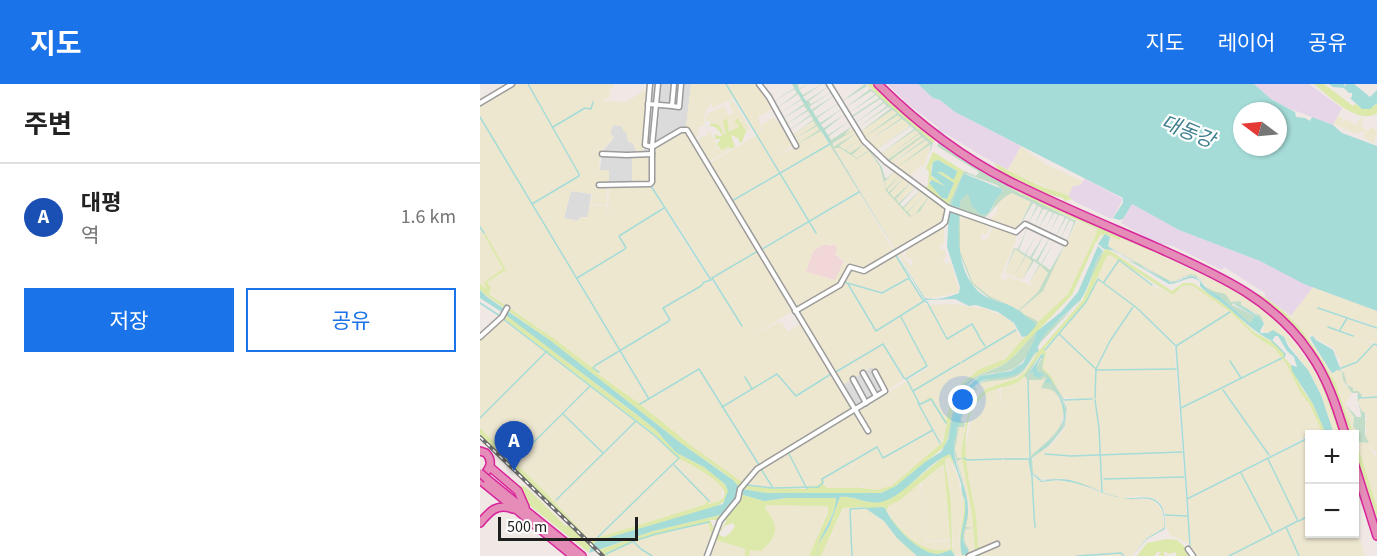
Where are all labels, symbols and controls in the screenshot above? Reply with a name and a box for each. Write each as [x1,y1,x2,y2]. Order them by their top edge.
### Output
text: 지도 [30,24,82,64]
text: 지도 [1146,28,1184,58]
text: 레이어 [1217,28,1275,58]
text: 공유 [1308,28,1347,58]
north arrow [1233,102,1287,156]
text: 주변 [24,106,72,143]
water label: 대동강 [1157,109,1221,156]
text: 대평 [81,187,121,219]
text: A [38,203,49,231]
text: 1.6 km [401,203,456,231]
text: 역 [81,222,99,250]
button: 저장 [24,288,234,352]
button: 공유 [246,288,456,352]
your location [948,385,977,414]
pin: A [495,422,534,471]
map controls [1305,430,1359,538]
button: + [1305,430,1359,484]
button: − [1305,484,1359,538]
scale bar [498,514,638,542]
text: 500 m [507,516,547,538]

